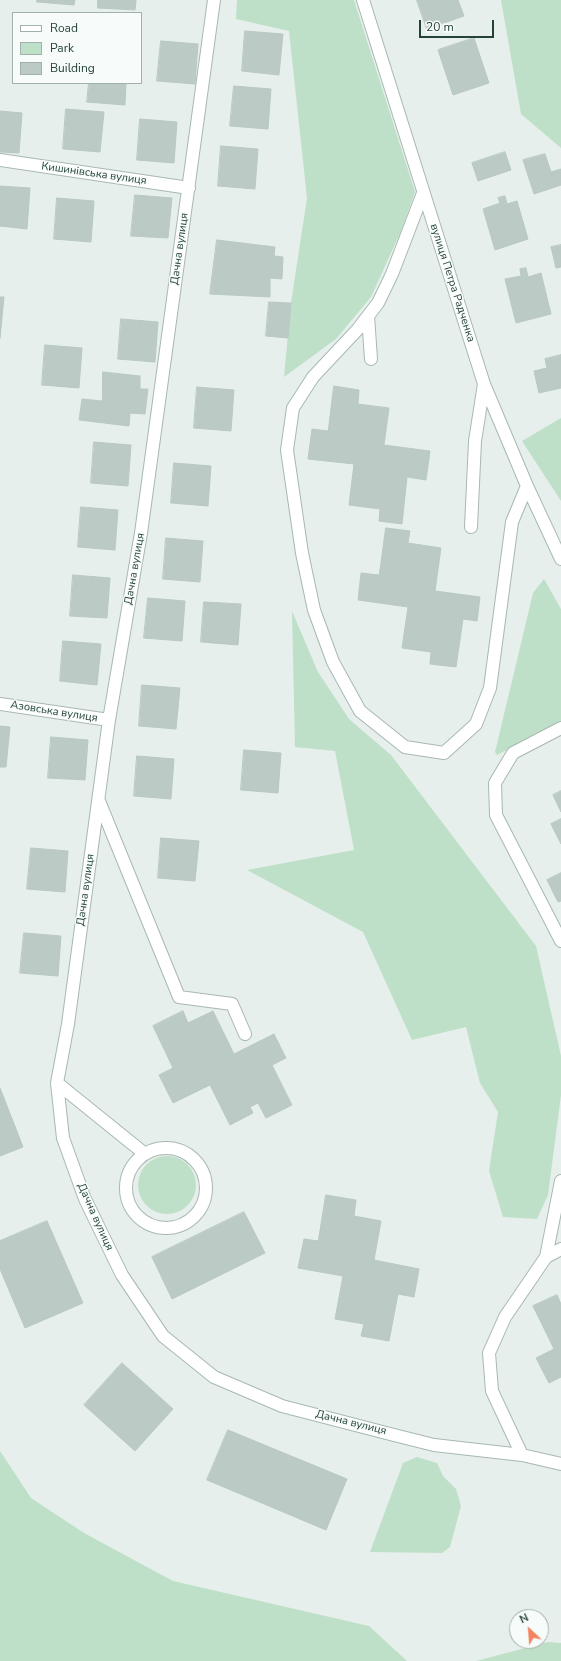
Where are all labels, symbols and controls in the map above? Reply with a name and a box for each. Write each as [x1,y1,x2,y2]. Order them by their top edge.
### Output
legend [12,12,142,84]
scale bar [421,12,496,38]
text: 20 m [426,19,454,35]
text: Road [50,20,78,36]
text: Park [50,40,74,56]
text: Building [50,60,95,76]
street label: Кишинівська вулиця [41,160,147,188]
street label: Дачна вулиця [168,212,192,286]
street label: вулиця Петра Радченка [427,222,477,344]
street label: Дачна вулиця [122,532,148,606]
street label: Азовська вулиця [9,699,99,725]
street label: Дачна вулиця [74,853,98,927]
street label: Дачна вулиця [74,1181,116,1253]
street label: Дачна вулиця [314,1408,388,1438]
north arrow [509,1609,549,1649]
text: N [517,1610,531,1627]

